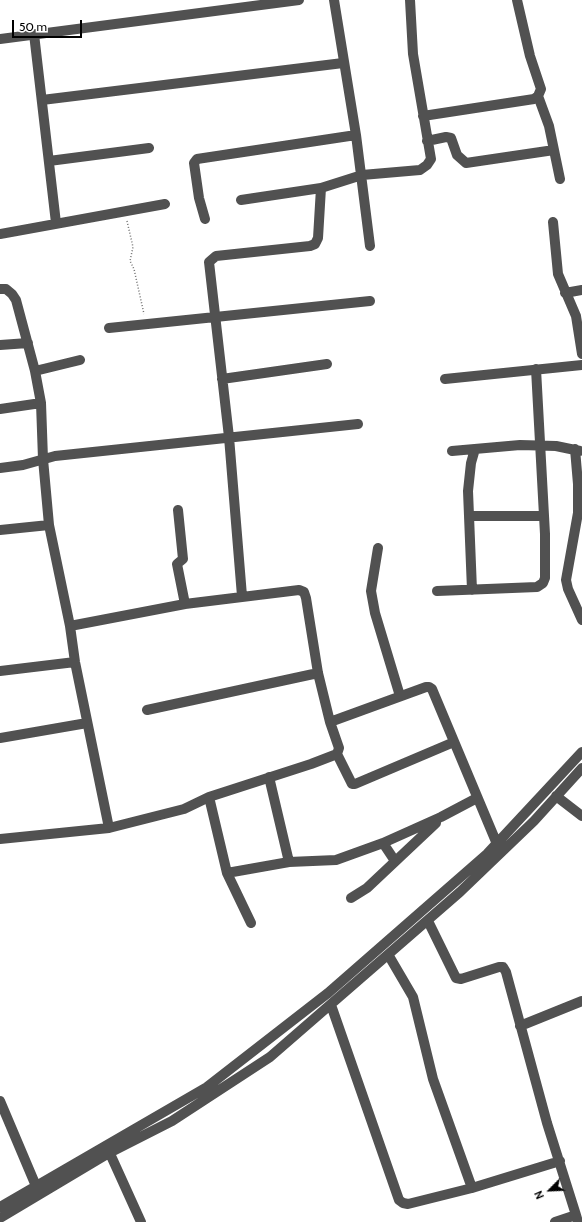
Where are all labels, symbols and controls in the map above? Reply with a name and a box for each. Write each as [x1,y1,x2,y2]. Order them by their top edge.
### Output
scale bar [14,12,84,38]
text: 50 m [19,19,47,34]
north arrow [530,1170,570,1210]
text: N [531,1188,547,1201]

